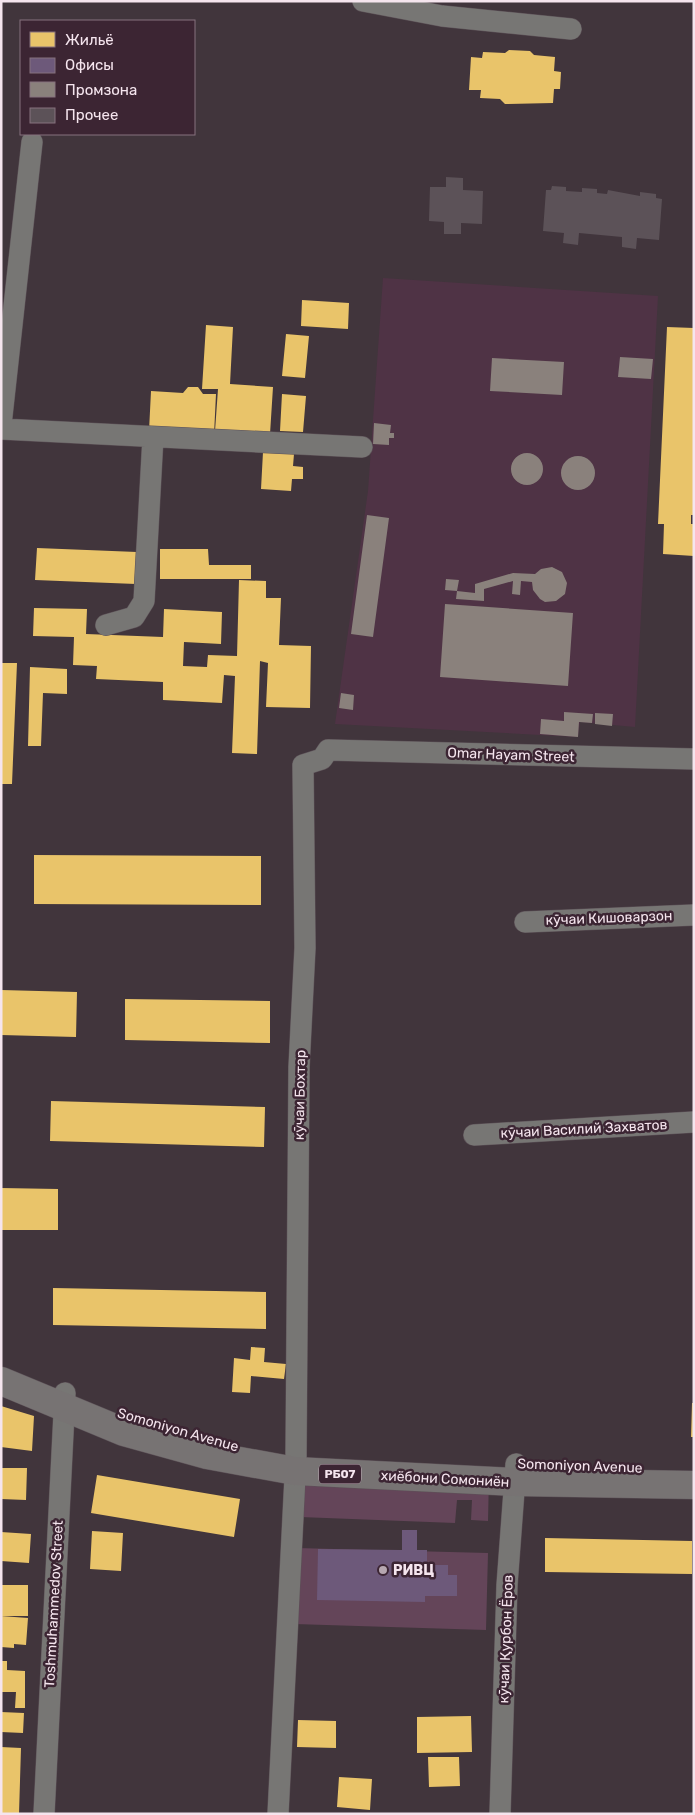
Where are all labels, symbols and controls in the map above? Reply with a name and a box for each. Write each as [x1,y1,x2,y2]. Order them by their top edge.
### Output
legend [20,20,195,135]
text: Жильё [65,31,114,49]
text: Офисы [65,56,114,74]
text: Промзона [65,81,137,99]
text: Прочее [65,106,118,124]
street label: Omar Hayam Street [447,744,575,766]
street label: кӯчаи Кишоварзон [545,907,673,929]
street label: кӯчаи Бохтар [291,1050,309,1140]
street label: кӯчаи Василий Захватов [500,1116,668,1142]
street label: Somoniyon Avenue [115,1405,241,1455]
street label: Somoniyon Avenue [517,1455,643,1477]
road number: РБ07 [319,1465,361,1484]
street label: хиёбони Сомониён [380,1467,510,1491]
street label: Toshmuhammedov Street [41,1519,67,1688]
place label: РИВЦ [393,1562,434,1579]
marker: РИВЦ [377,1564,389,1576]
street label: кӯчаи Қурбон Ёров [494,1574,517,1704]

